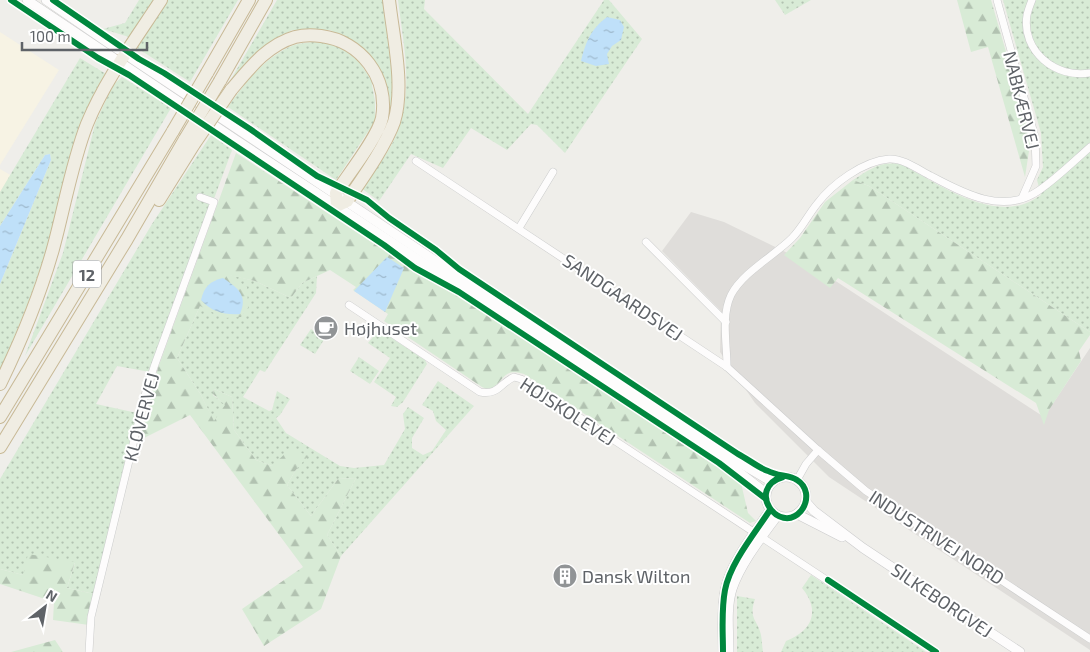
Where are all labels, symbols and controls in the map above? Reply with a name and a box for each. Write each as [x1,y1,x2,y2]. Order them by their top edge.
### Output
scale bar [22,20,148,52]
text: 100 m [30,27,71,45]
street label: NABKÆRVEJ [999,49,1045,151]
street label: SANDGAARDSVEJ [559,249,687,345]
road number: 12 [73,260,101,288]
cafe icon: Højhuset [313,315,339,341]
place label: Højhuset [344,317,417,339]
street label: KLØVERVEJ [119,370,163,464]
street label: HØJSKOLEVEJ [516,372,620,450]
street label: INDUSTRIVEJ NORD [865,485,1009,589]
street label: SILKEBORGVEJ [887,558,997,642]
building icon: Dansk Wilton [552,563,578,589]
place label: Dansk Wilton [582,565,691,587]
north arrow [20,582,70,632]
text: N [43,586,61,605]

